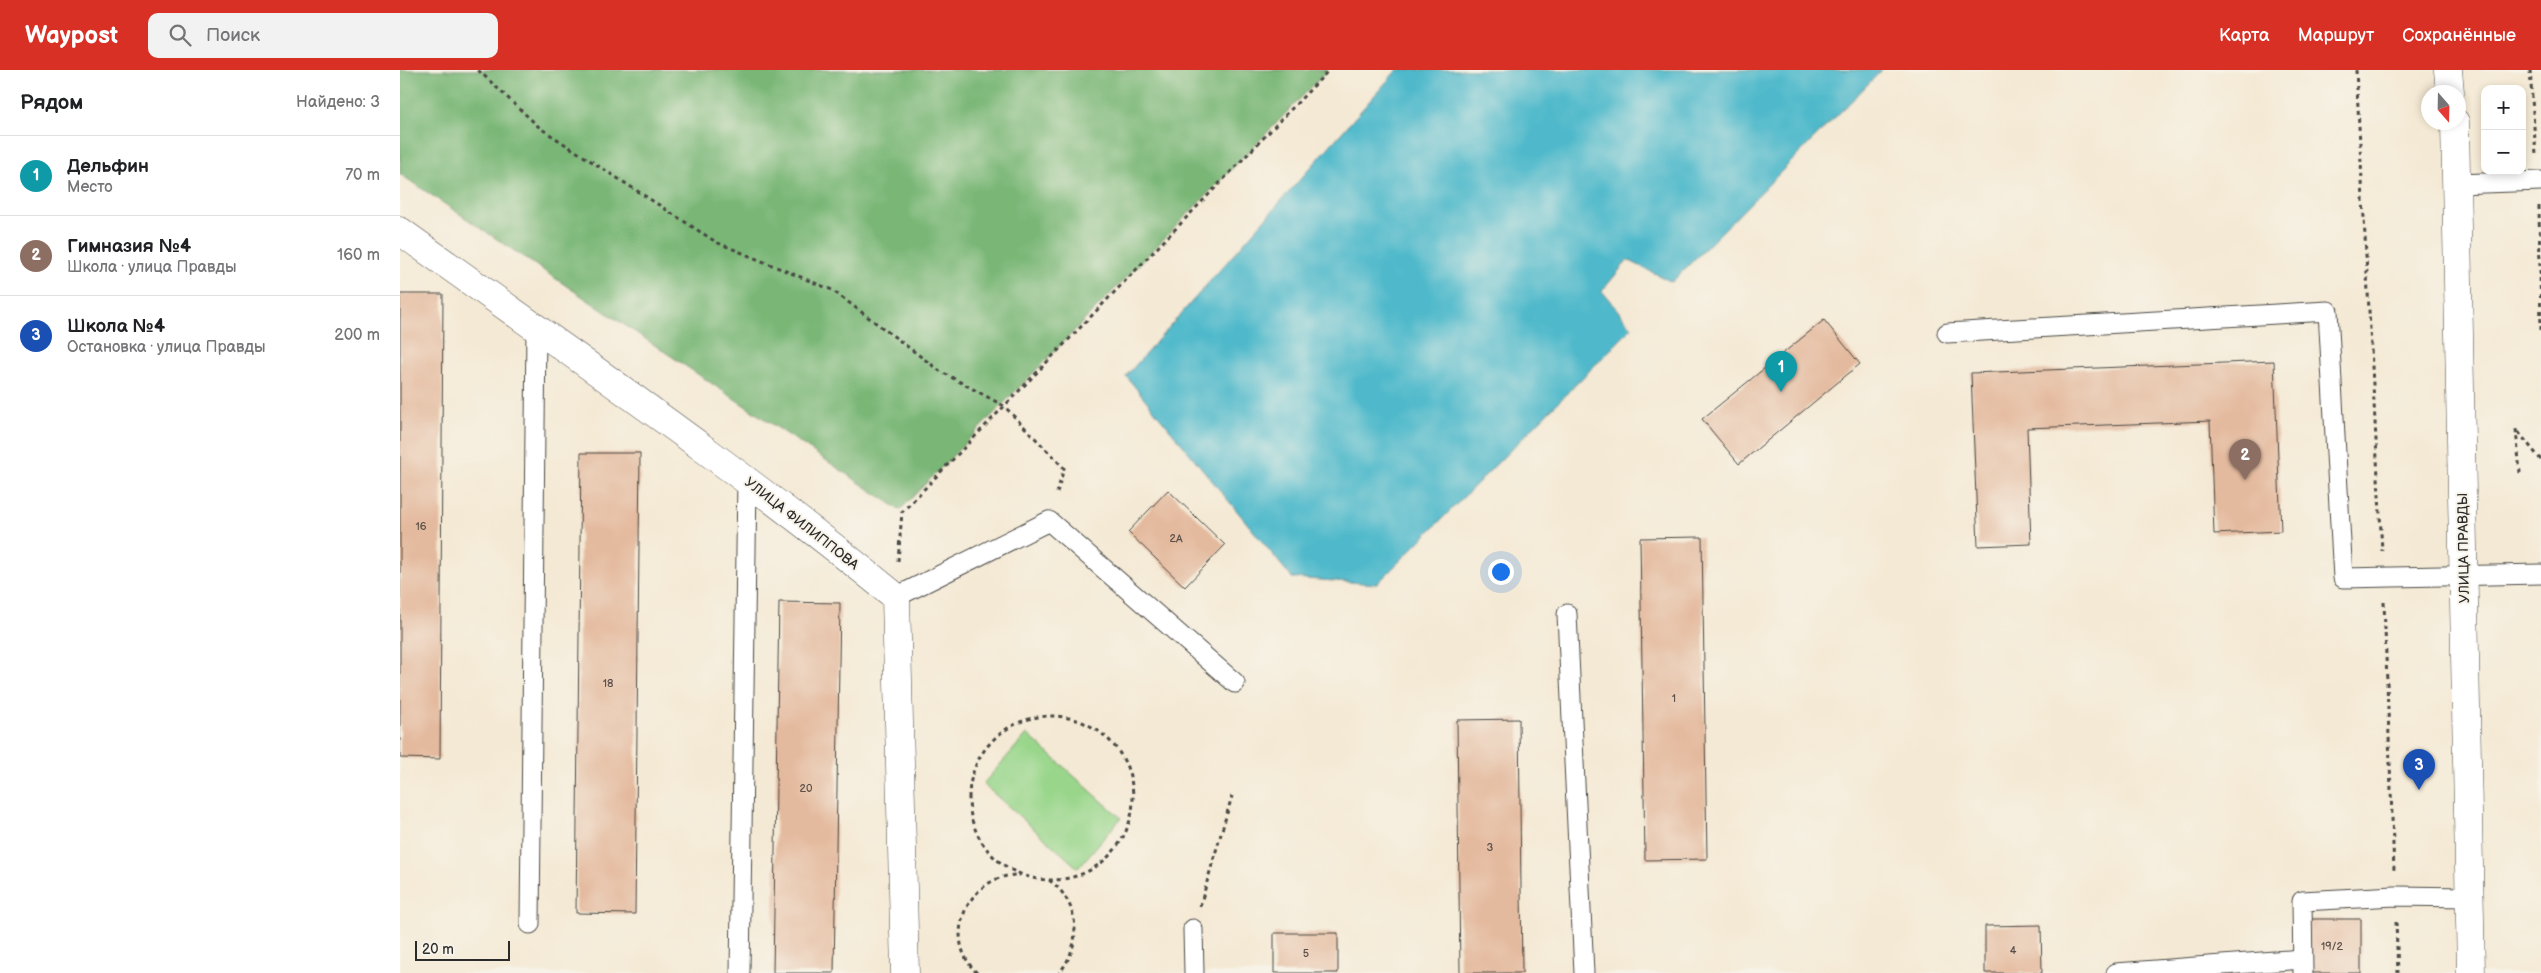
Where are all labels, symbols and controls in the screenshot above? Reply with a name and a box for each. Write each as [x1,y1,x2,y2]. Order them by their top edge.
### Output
search box [148,13,498,58]
text: Waypost [25,21,118,50]
icon: search [166,21,194,49]
text: Поиск [206,24,260,47]
text: Карта [2219,25,2270,46]
text: Маршрут [2298,25,2374,46]
text: Сохранённые [2402,25,2516,46]
north arrow [2421,85,2466,130]
map controls [2481,85,2526,175]
button: + [2481,85,2526,130]
text: Рядом [20,90,83,115]
text: Найдено: 3 [296,93,380,112]
button: − [2481,130,2526,175]
text: Дельфин [67,155,149,178]
text: 1 [33,166,39,185]
text: 70 m [345,166,380,185]
text: Место [67,178,113,197]
text: Гимназия №4 [67,235,191,258]
text: 2 [31,246,41,265]
text: 160 m [337,246,380,265]
text: Школа · улица Правды [67,258,237,277]
text: Школа №4 [67,315,165,338]
text: 3 [31,326,41,345]
text: 200 m [334,326,380,345]
text: Остановка · улица Правды [67,338,266,357]
pin: 1 [1765,351,1797,392]
pin: 2 [2229,439,2261,480]
street label: УЛИЦА ФИЛИППОВА [741,474,863,574]
street label: УЛИЦА ПРАВДЫ [2454,493,2473,603]
house number: 16 [416,520,427,533]
house number: 2А [1169,532,1183,545]
your location [1488,559,1514,585]
house number: 18 [603,677,613,690]
house number: 1 [1672,692,1676,705]
pin: 3 [2403,749,2435,790]
house number: 20 [800,782,813,795]
house number: 3 [1487,841,1494,854]
scale bar [415,938,510,961]
house number: 19/2 [2321,940,2344,953]
text: 20 m [422,941,454,958]
house number: 4 [2010,944,2017,957]
house number: 5 [1303,947,1309,960]

